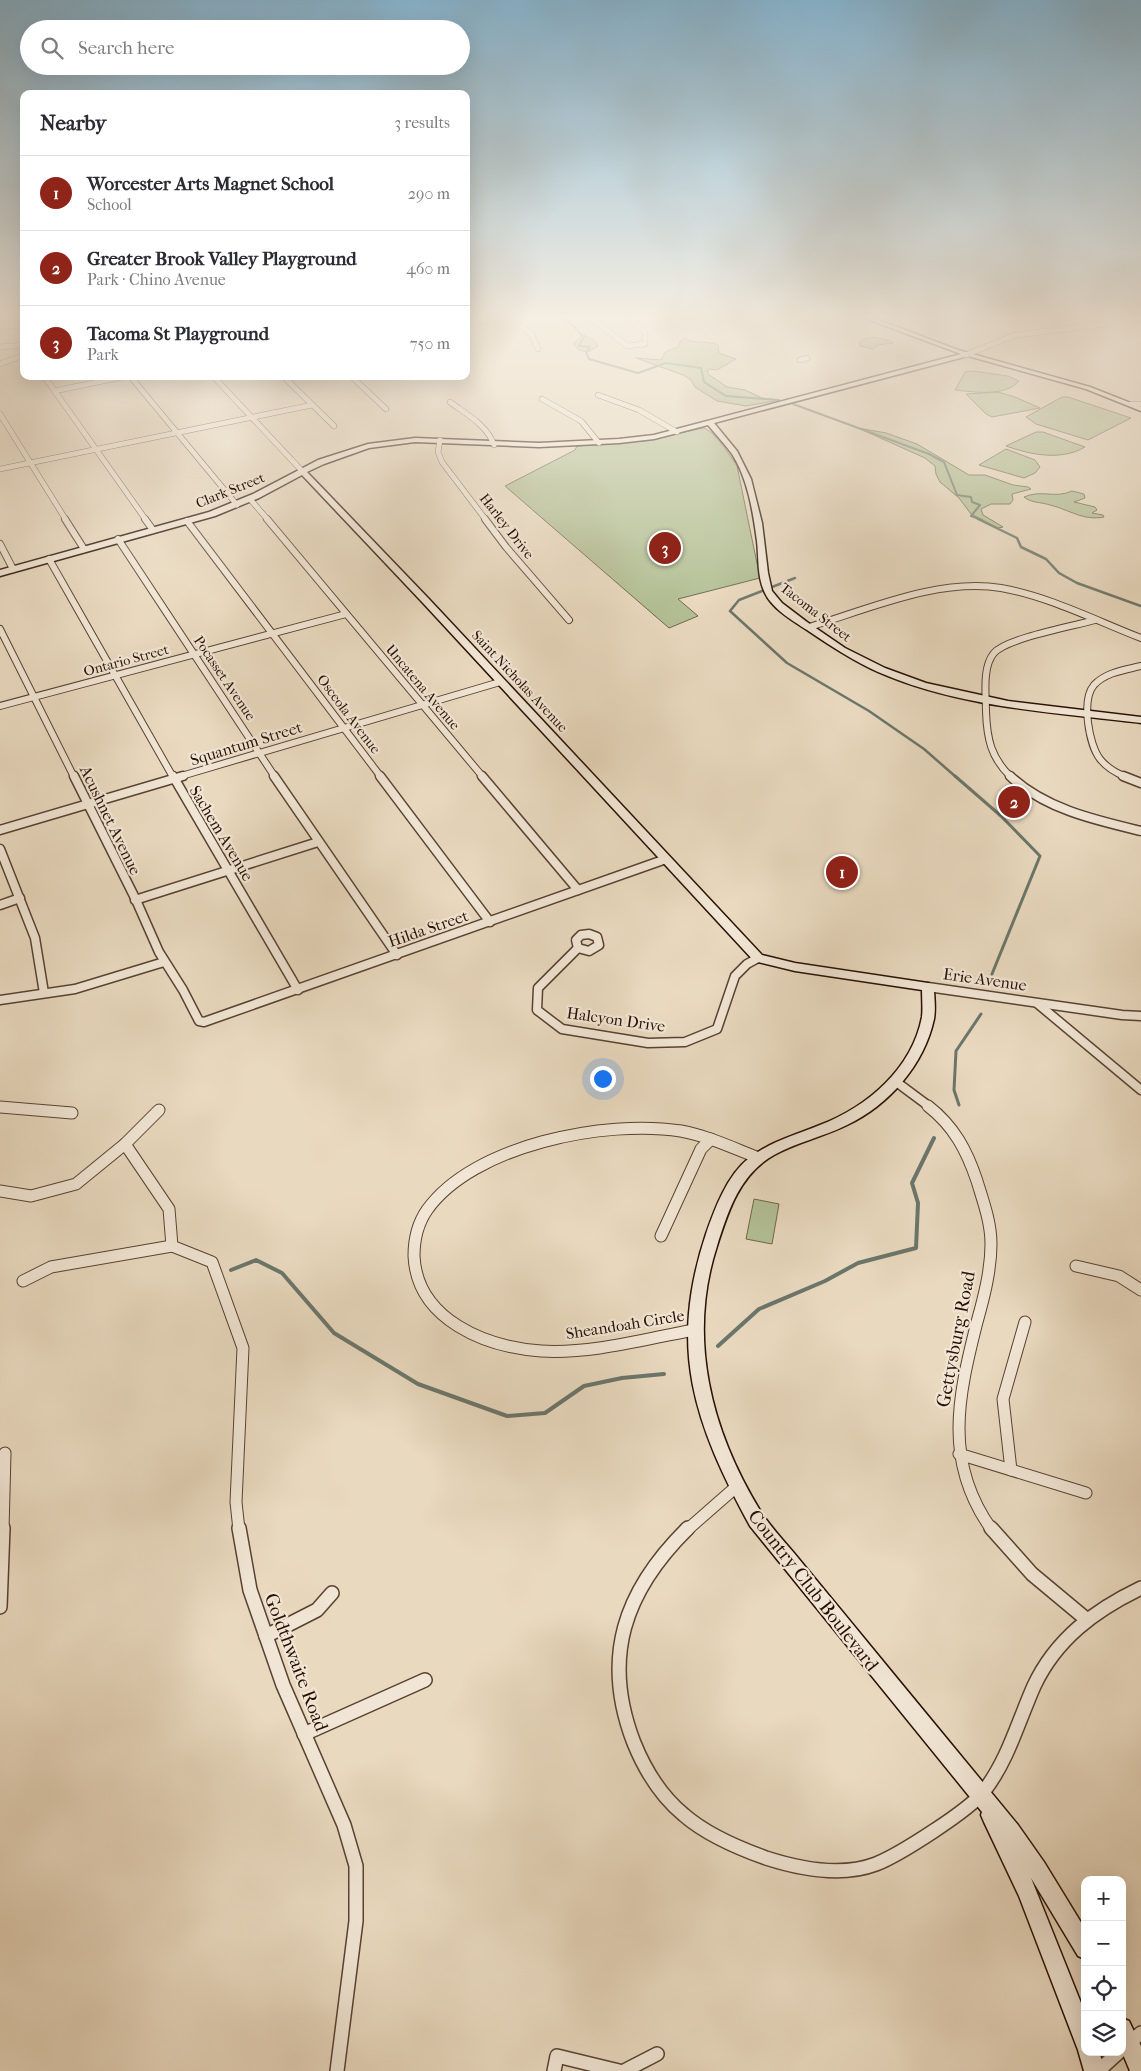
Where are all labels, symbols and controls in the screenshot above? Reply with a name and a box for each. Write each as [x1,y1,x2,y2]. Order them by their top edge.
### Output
search box [20,20,470,75]
icon: search [38,34,66,62]
text: Search here [78,37,174,59]
text: Nearby [40,111,106,135]
text: 3 results [394,113,450,132]
text: Worcester Arts Magnet School [87,173,334,195]
text: 1 [53,184,59,203]
text: 290 m [408,184,450,203]
text: School [87,195,132,214]
text: Greater Brook Valley Playground [87,248,357,270]
text: 2 [52,259,60,278]
text: 460 m [406,259,450,278]
text: Park · Chino Avenue [87,270,226,289]
text: Tacoma St Playground [87,323,269,345]
text: 3 [53,334,59,353]
text: 750 m [410,334,450,353]
text: Park [87,345,119,364]
street label: Clark Street [193,469,267,512]
street label: Harley Drive [476,490,538,563]
pin: 3 [649,529,681,567]
street label: Tacoma Street [777,579,855,646]
street label: Saint Nicholas Avenue [468,627,571,736]
street label: Pocasset Avenue [190,633,259,724]
street label: Ontario Street [82,641,171,680]
street label: Uncatena Avenue [382,641,463,734]
street label: Osceola Avenue [313,671,384,757]
street label: Squantum Street [188,717,305,770]
street label: Acushnet Avenue [75,762,145,878]
street label: Sachem Avenue [186,782,258,884]
pin: 2 [998,783,1030,821]
pin: 1 [826,853,858,891]
street label: Hilda Street [386,906,471,951]
street label: Erie Avenue [942,964,1028,995]
street label: Halcyon Drive [565,1003,667,1036]
your location [590,1066,616,1092]
street label: Gettysburg Road [932,1268,980,1409]
street label: Sheandoah Circle [564,1306,686,1343]
street label: Country Club Boulevard [743,1506,883,1676]
street label: Goldthwaite Road [260,1590,333,1735]
map controls [1081,1876,1126,2056]
button: + [1081,1876,1126,1921]
button: − [1081,1921,1126,1966]
button: locate [1081,1966,1126,2011]
button: layers [1081,2011,1126,2056]

